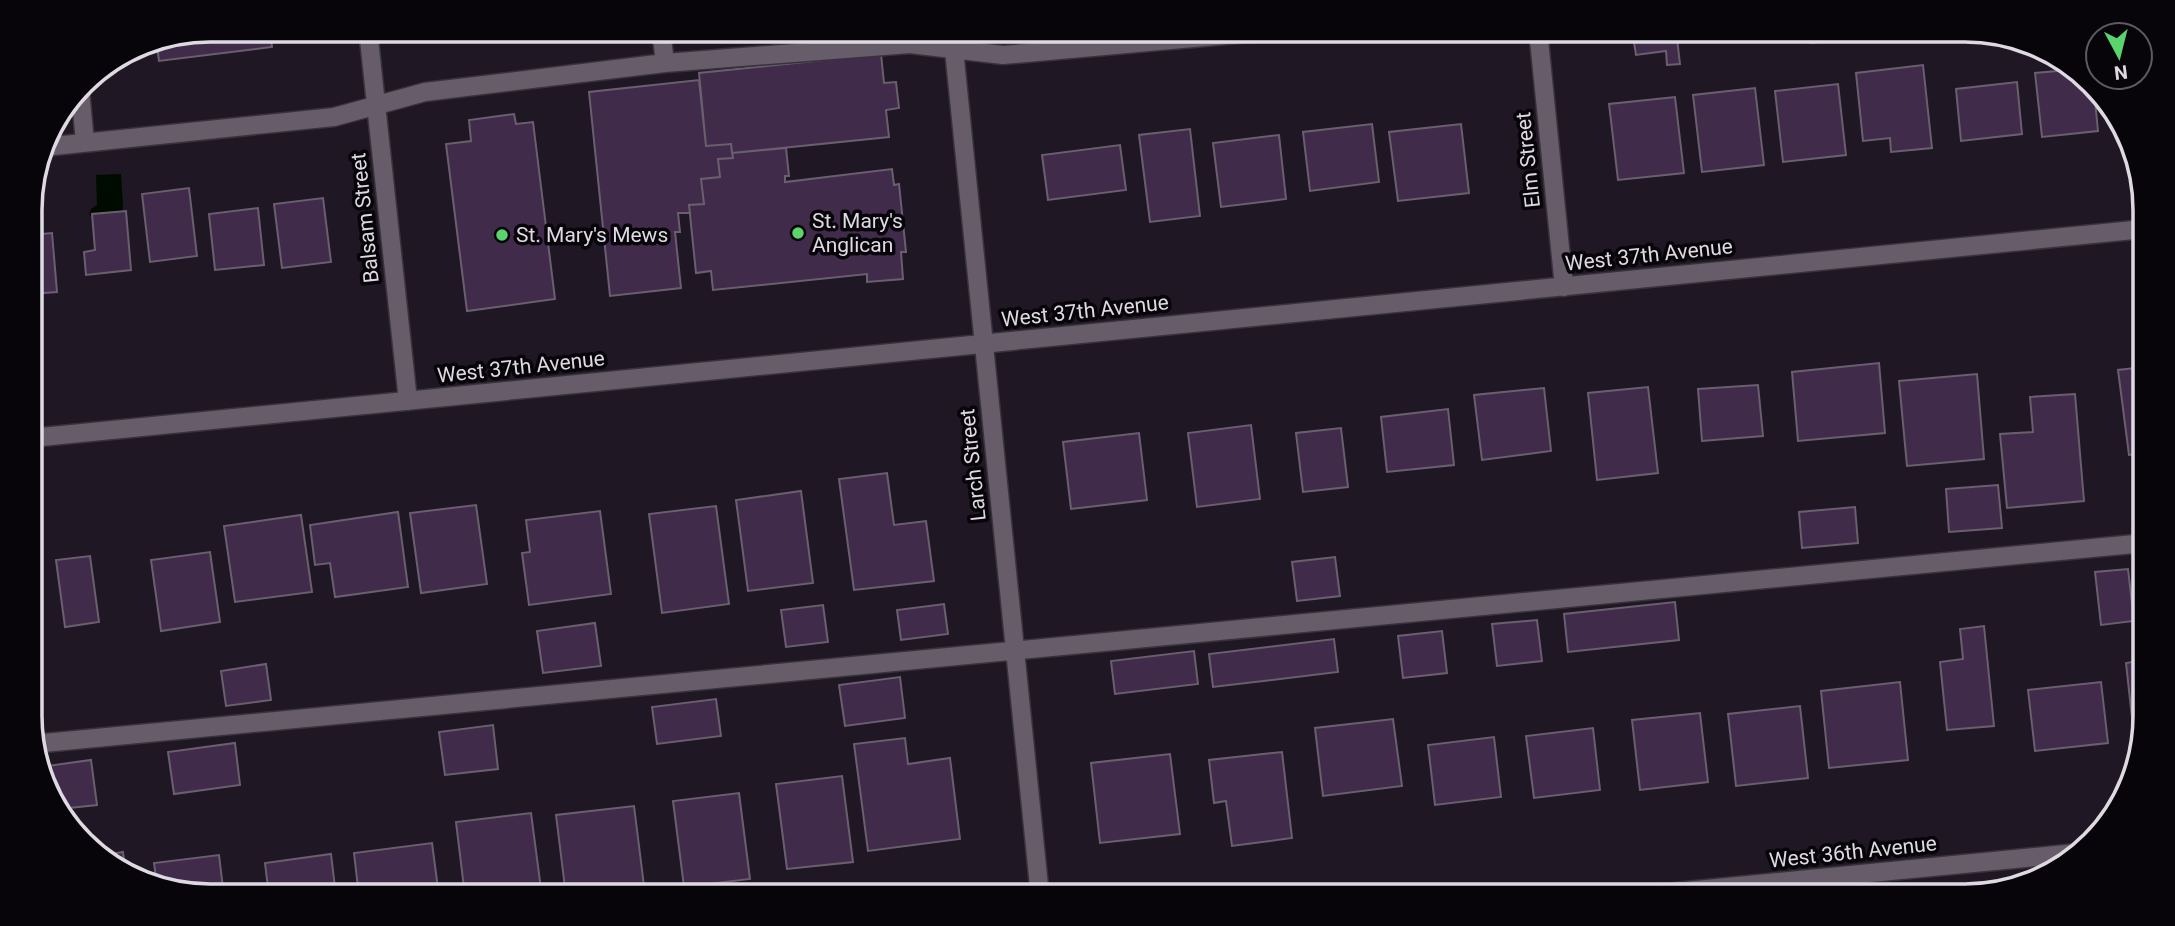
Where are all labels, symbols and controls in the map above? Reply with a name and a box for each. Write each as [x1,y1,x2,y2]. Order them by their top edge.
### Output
north arrow [2084,21,2154,91]
text: N [2113,60,2129,85]
street label: Elm Street [1511,111,1545,209]
street label: Balsam Street [346,152,384,284]
place label: St. Mary's Anglican [812,209,903,257]
place label: St. Mary's Mews [516,223,668,247]
marker: St. Mary's Anglican [790,225,806,241]
marker: St. Mary's Mews [494,227,510,243]
street label: West 37th Avenue [1564,234,1734,276]
street label: West 37th Avenue [1000,290,1170,332]
street label: West 37th Avenue [436,346,606,388]
street label: Larch Street [955,408,991,522]
street label: West 36th Avenue [1768,831,1938,873]

